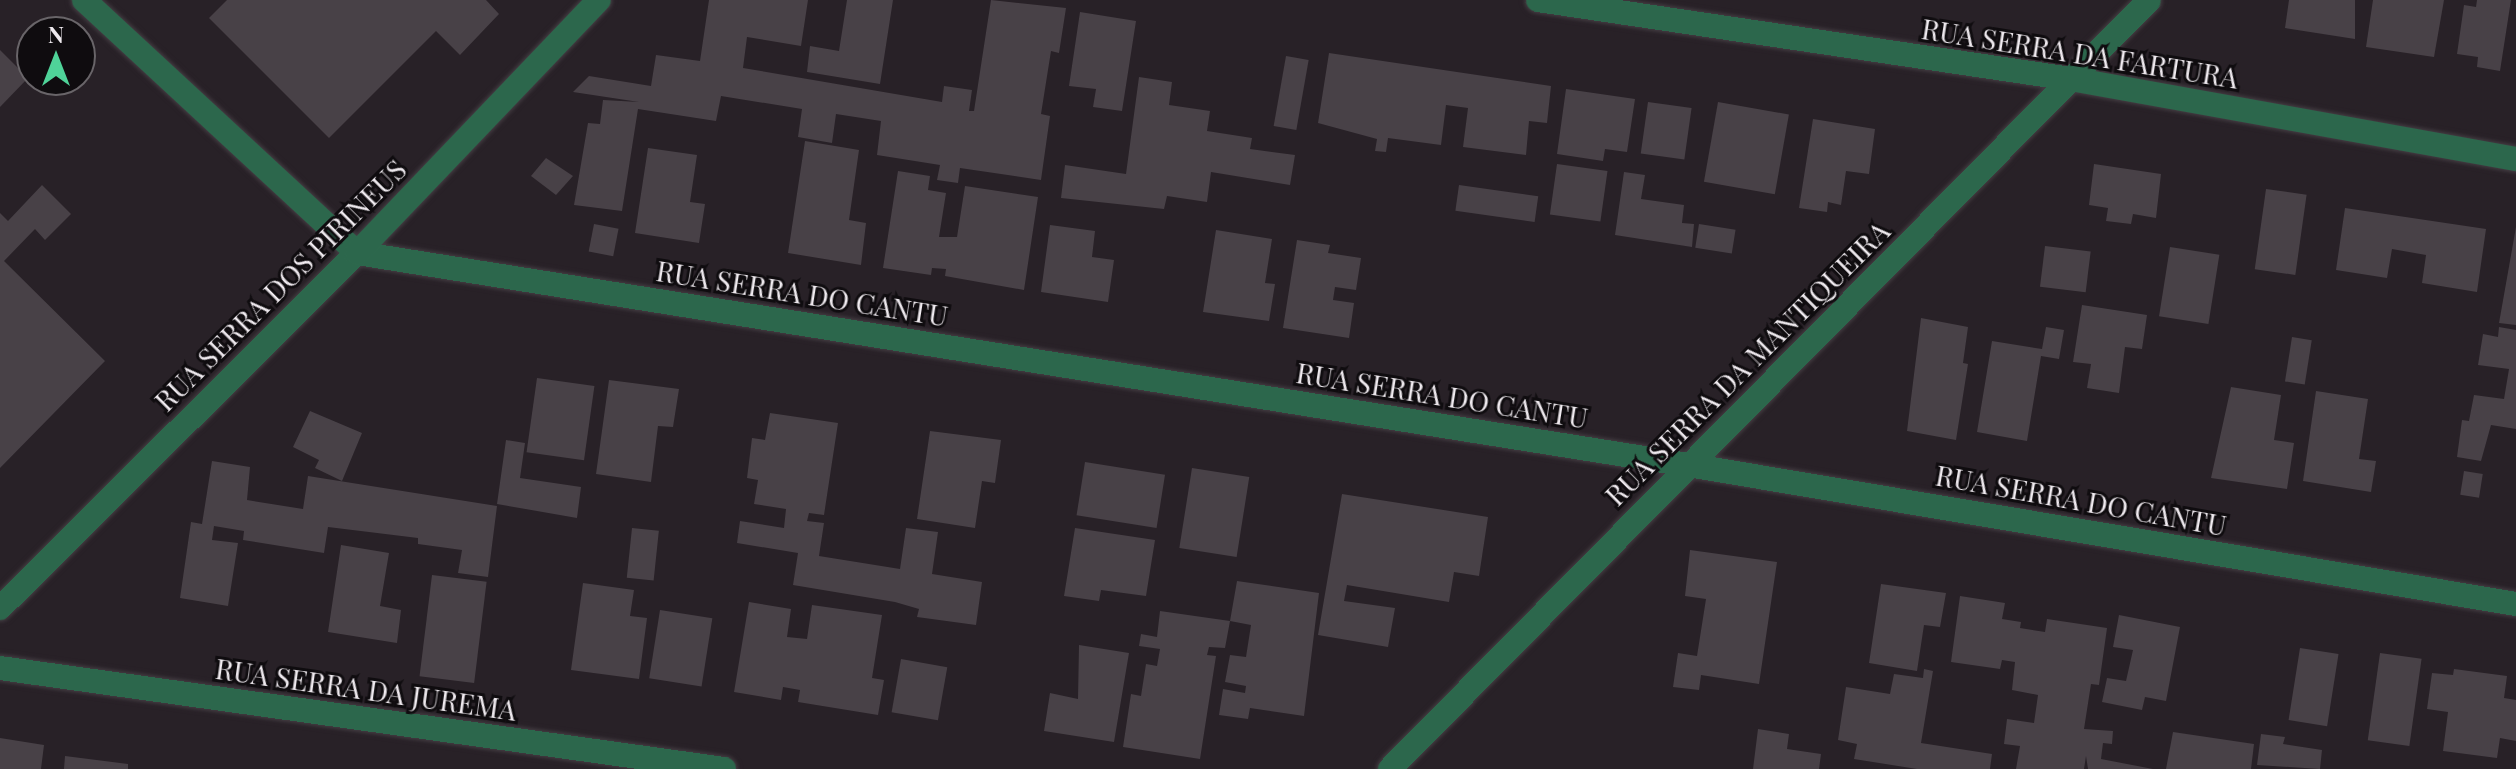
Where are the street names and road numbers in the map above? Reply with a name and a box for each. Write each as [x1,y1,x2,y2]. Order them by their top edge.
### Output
street label: RUA SERRA DA FARTURA [1919,11,2241,95]
street label: RUA SERRA DOS PIRINEUS [147,152,413,418]
street label: RUA SERRA DA MANTIQUEIRA [1598,214,1896,512]
street label: RUA SERRA DO CANTU [654,253,950,333]
street label: RUA SERRA DO CANTU [1294,355,1590,435]
street label: RUA SERRA DO CANTU [1933,458,2229,542]
street label: RUA SERRA DA JUREMA [213,651,519,727]

